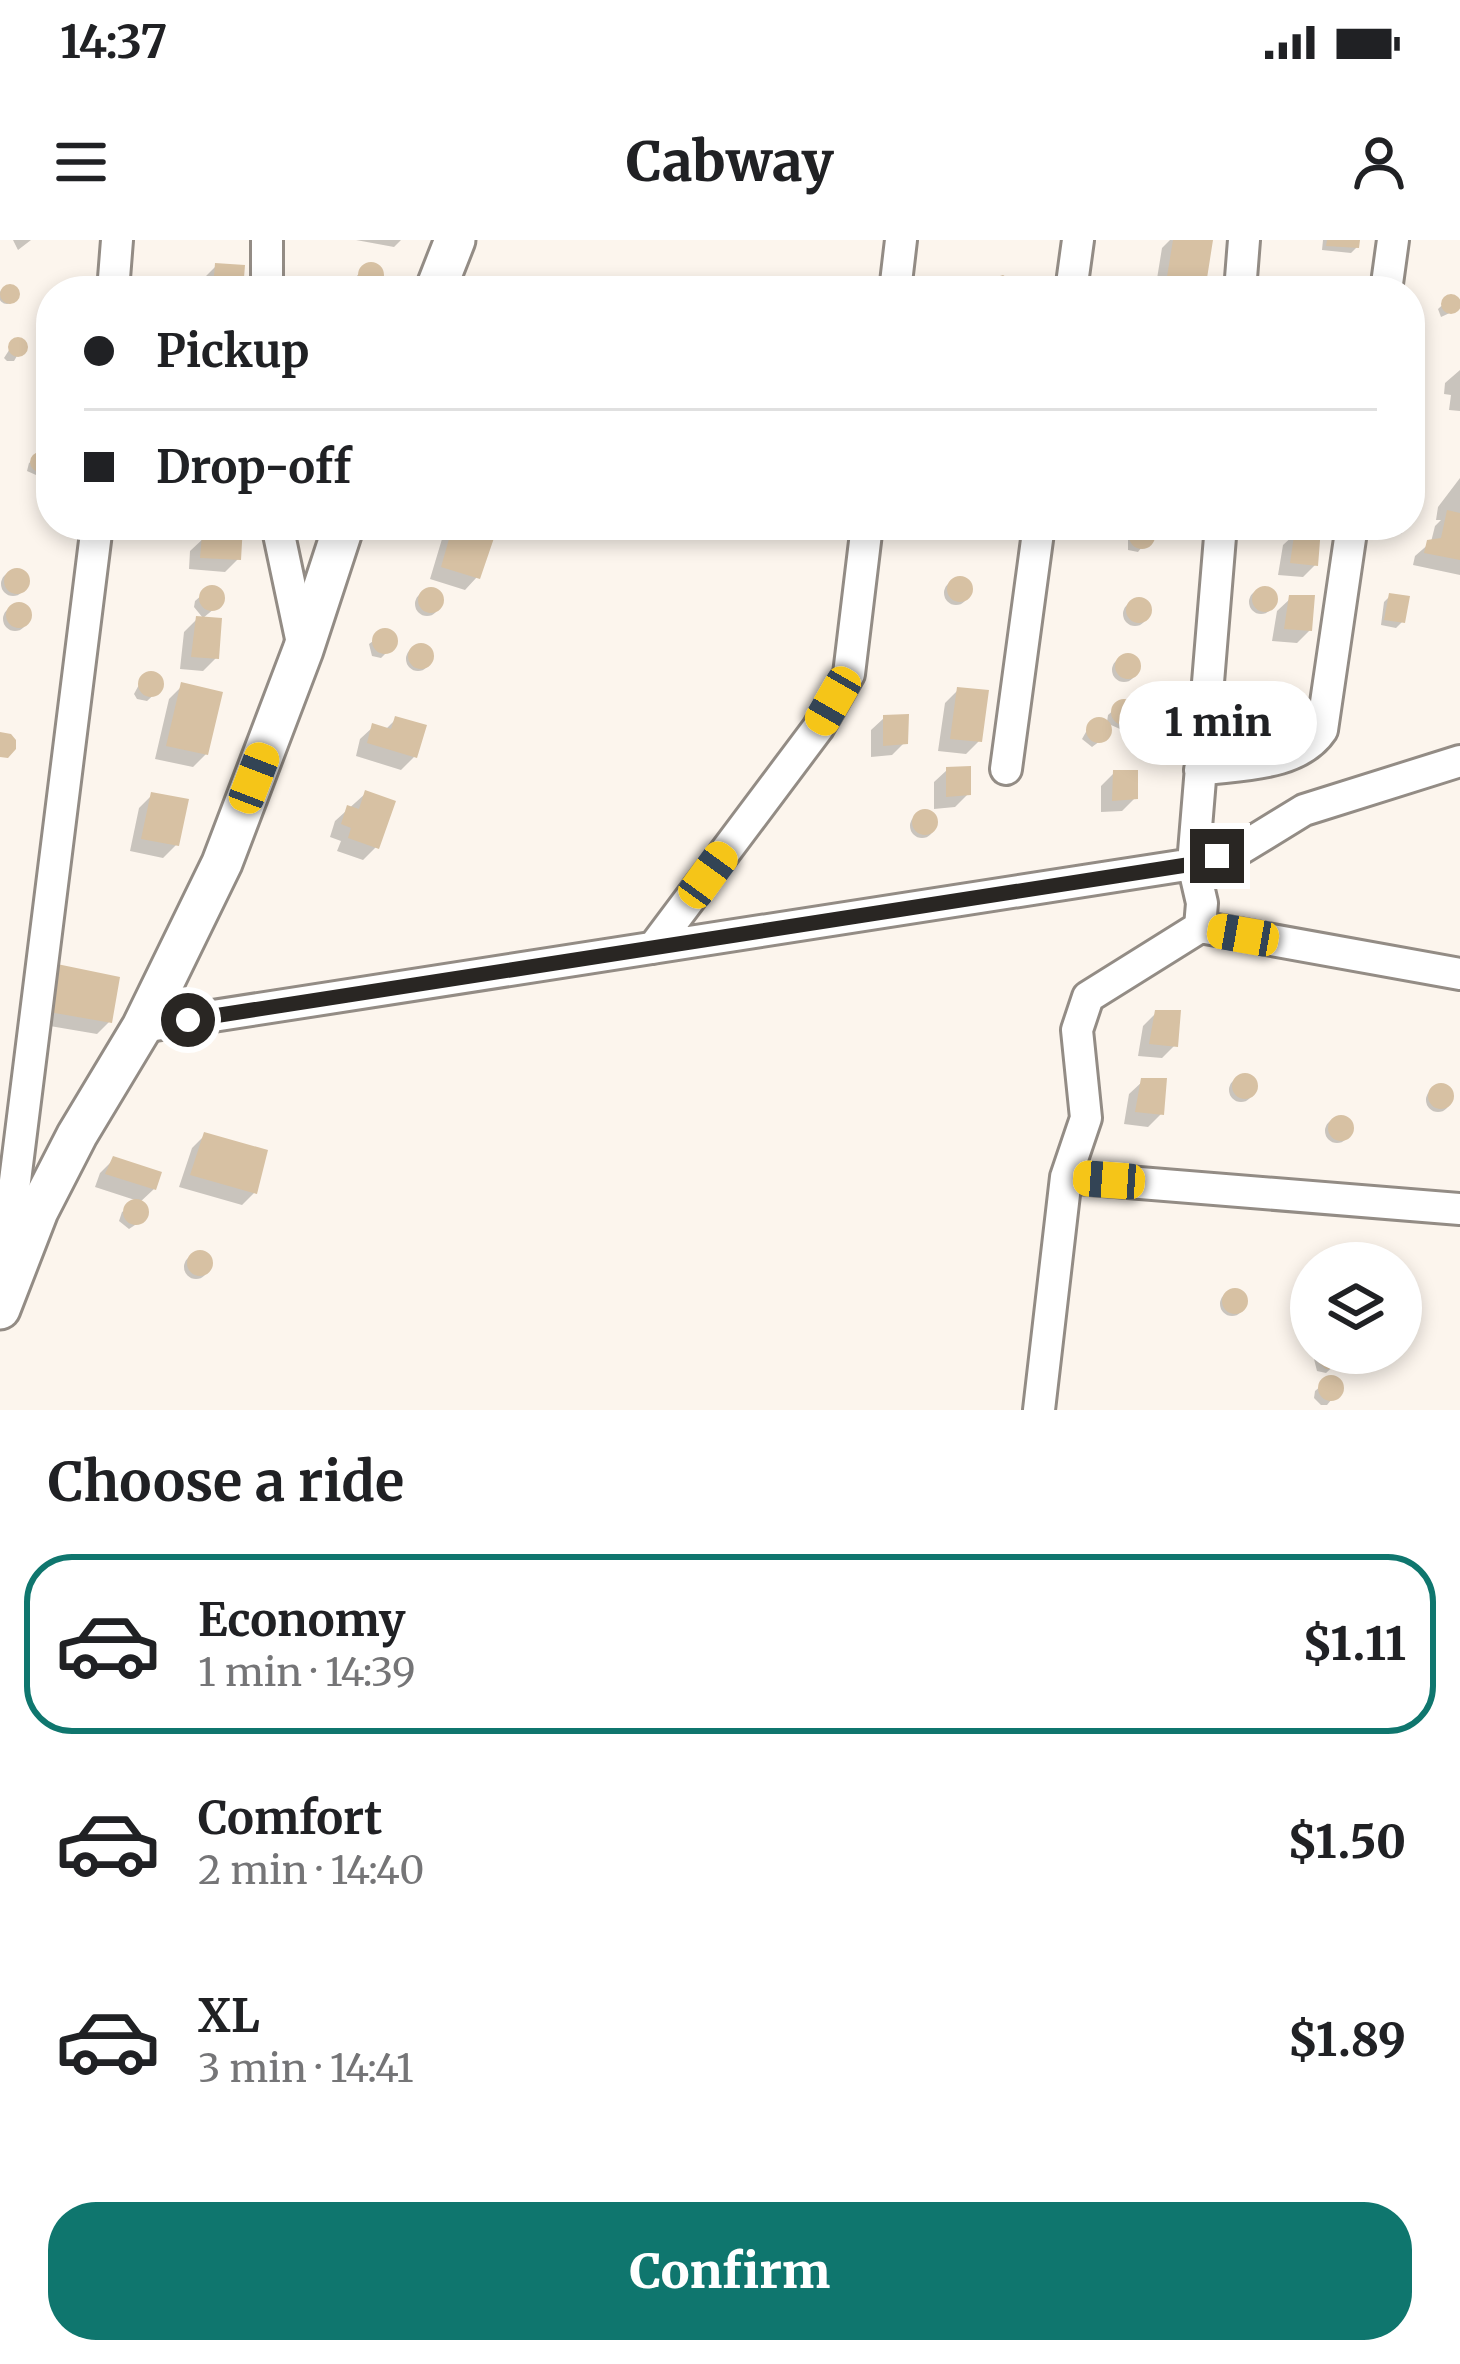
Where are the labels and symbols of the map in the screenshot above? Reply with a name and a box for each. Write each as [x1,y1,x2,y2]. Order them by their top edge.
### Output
car [799,661,867,741]
callout: 1 min [1118,682,1316,766]
car [224,738,284,818]
route end [1190,829,1244,883]
car [672,835,744,915]
car [1204,911,1282,959]
route start [161,993,215,1047]
car [1072,1160,1146,1200]

